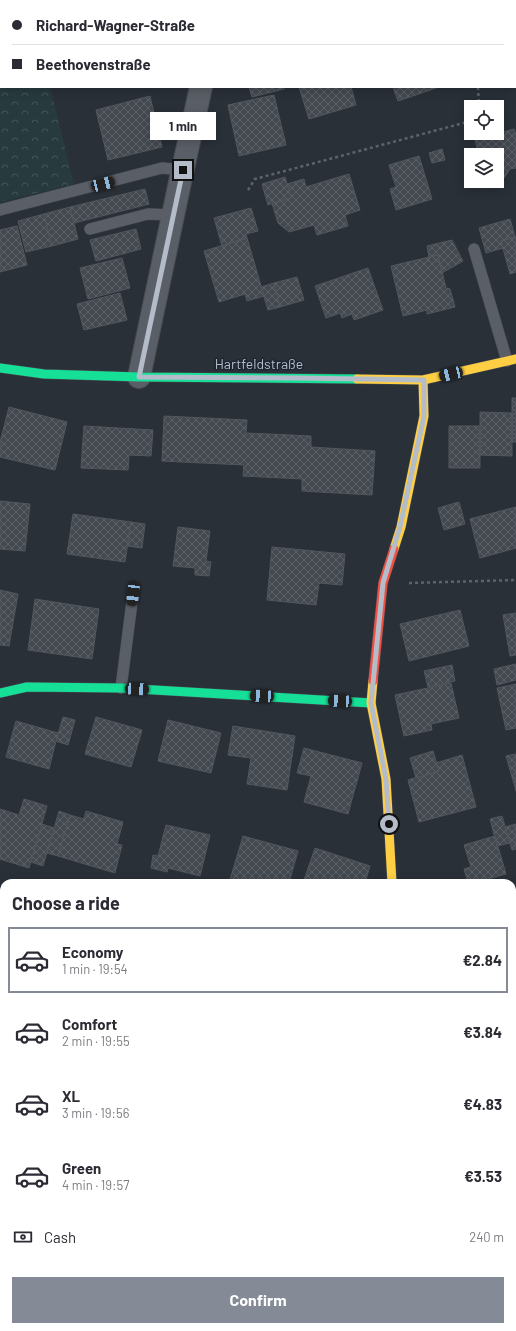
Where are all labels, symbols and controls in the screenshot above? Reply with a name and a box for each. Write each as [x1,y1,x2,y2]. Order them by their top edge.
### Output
text: Richard-Wagner-Straße [36,16,195,34]
text: Beethovenstraße [36,55,151,73]
map controls [464,100,504,188]
button: locate [464,100,504,140]
callout: 1 min [150,112,216,140]
text: 1 min [169,118,197,134]
button: layers [464,148,504,188]
route end [174,161,192,179]
car [90,175,116,193]
street label: Hartfeldstraße [215,355,303,372]
car [438,365,464,383]
car [126,581,140,607]
car [125,682,149,696]
car [250,689,274,703]
car [328,694,352,708]
route start [380,815,398,833]
text: Choose a ride [12,892,120,914]
icon: car [14,942,50,978]
text: Economy [62,943,123,961]
text: €2.84 [463,951,502,969]
text: 1 min · 19:54 [62,961,128,977]
icon: car [14,1014,50,1050]
text: Comfort [62,1015,117,1033]
text: €3.84 [463,1023,502,1041]
text: 2 min · 19:55 [62,1033,130,1049]
icon: car [14,1086,50,1122]
text: XL [62,1087,80,1105]
text: €4.83 [463,1095,502,1113]
text: 3 min · 19:56 [62,1105,129,1121]
icon: car [14,1158,50,1194]
text: Green [62,1159,101,1177]
text: €3.53 [464,1167,502,1185]
text: 4 min · 19:57 [62,1177,129,1193]
icon: cash [12,1226,34,1248]
text: Cash [44,1228,76,1246]
text: 240 m [469,1229,504,1245]
button: Confirm [12,1277,504,1323]

